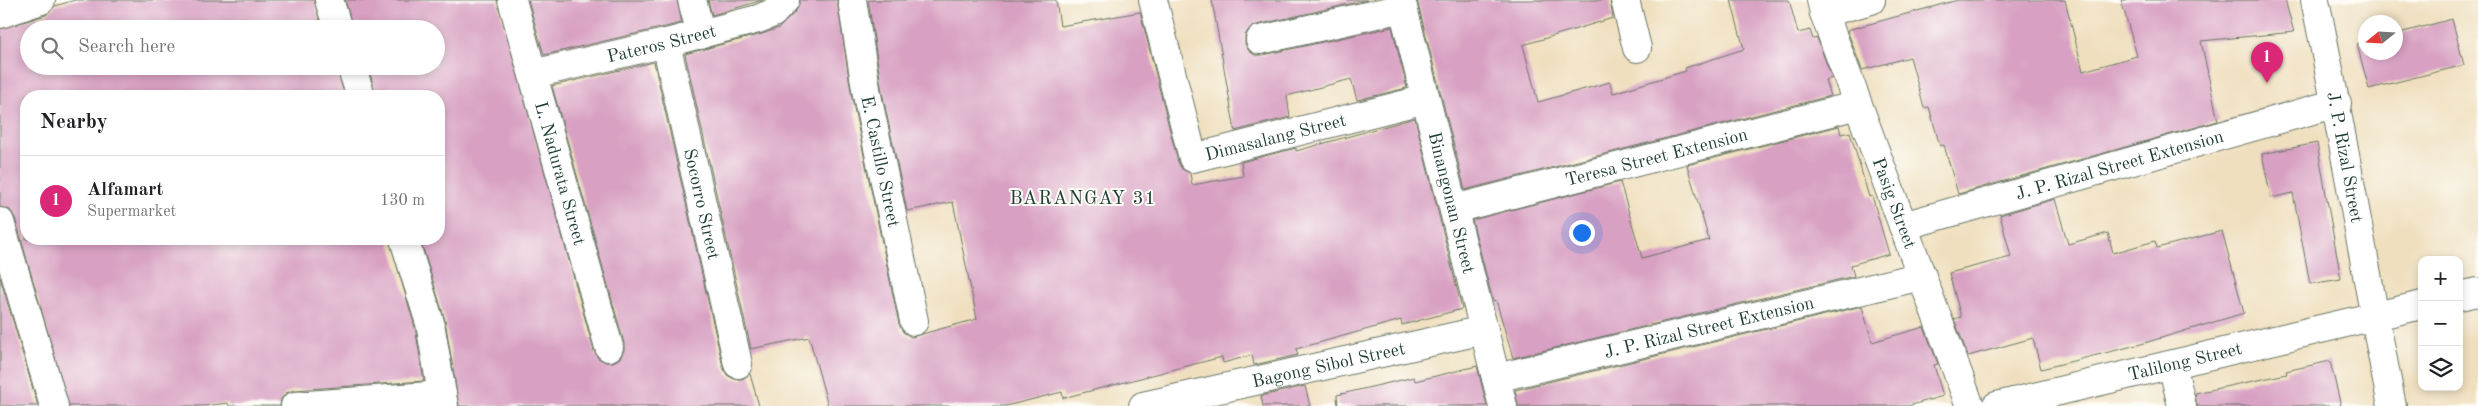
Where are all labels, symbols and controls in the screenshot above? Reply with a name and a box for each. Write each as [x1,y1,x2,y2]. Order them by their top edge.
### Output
north arrow [2358,15,2403,60]
search box [20,20,445,75]
street label: Pateros Street [605,22,718,66]
icon: search [38,34,66,62]
text: Search here [78,38,175,57]
pin: 1 [2251,42,2283,83]
street label: J. P. Rizal Street [2323,90,2365,224]
street label: E. Castillo Street [857,94,902,229]
street label: L. Nadurata Street [531,100,588,247]
text: Nearby [40,112,108,133]
street label: Dimasalang Street [1203,112,1348,165]
street label: Teresa Street Extension [1564,126,1750,190]
street label: J. P. Rizal Street Extension [2014,128,2226,204]
street label: Binangonan Street [1424,130,1477,276]
street label: Socorro Street [680,147,722,262]
street label: Pasig Street [1869,155,1919,251]
text: Alfamart [87,181,164,200]
district label: BARANGAY 31 [1009,190,1157,209]
text: 1 [51,193,61,209]
text: 130 m [380,193,425,209]
text: Supermarket [87,204,176,220]
your location [1569,220,1595,246]
map controls [2418,256,2463,391]
button: + [2418,256,2463,301]
street label: J. P. Rizal Street Extension [1602,294,1816,362]
button: − [2418,301,2463,346]
street label: Bagong Sibol Street [1250,340,1407,391]
street label: Talilong Street [2126,340,2244,384]
button: layers [2418,346,2463,391]

